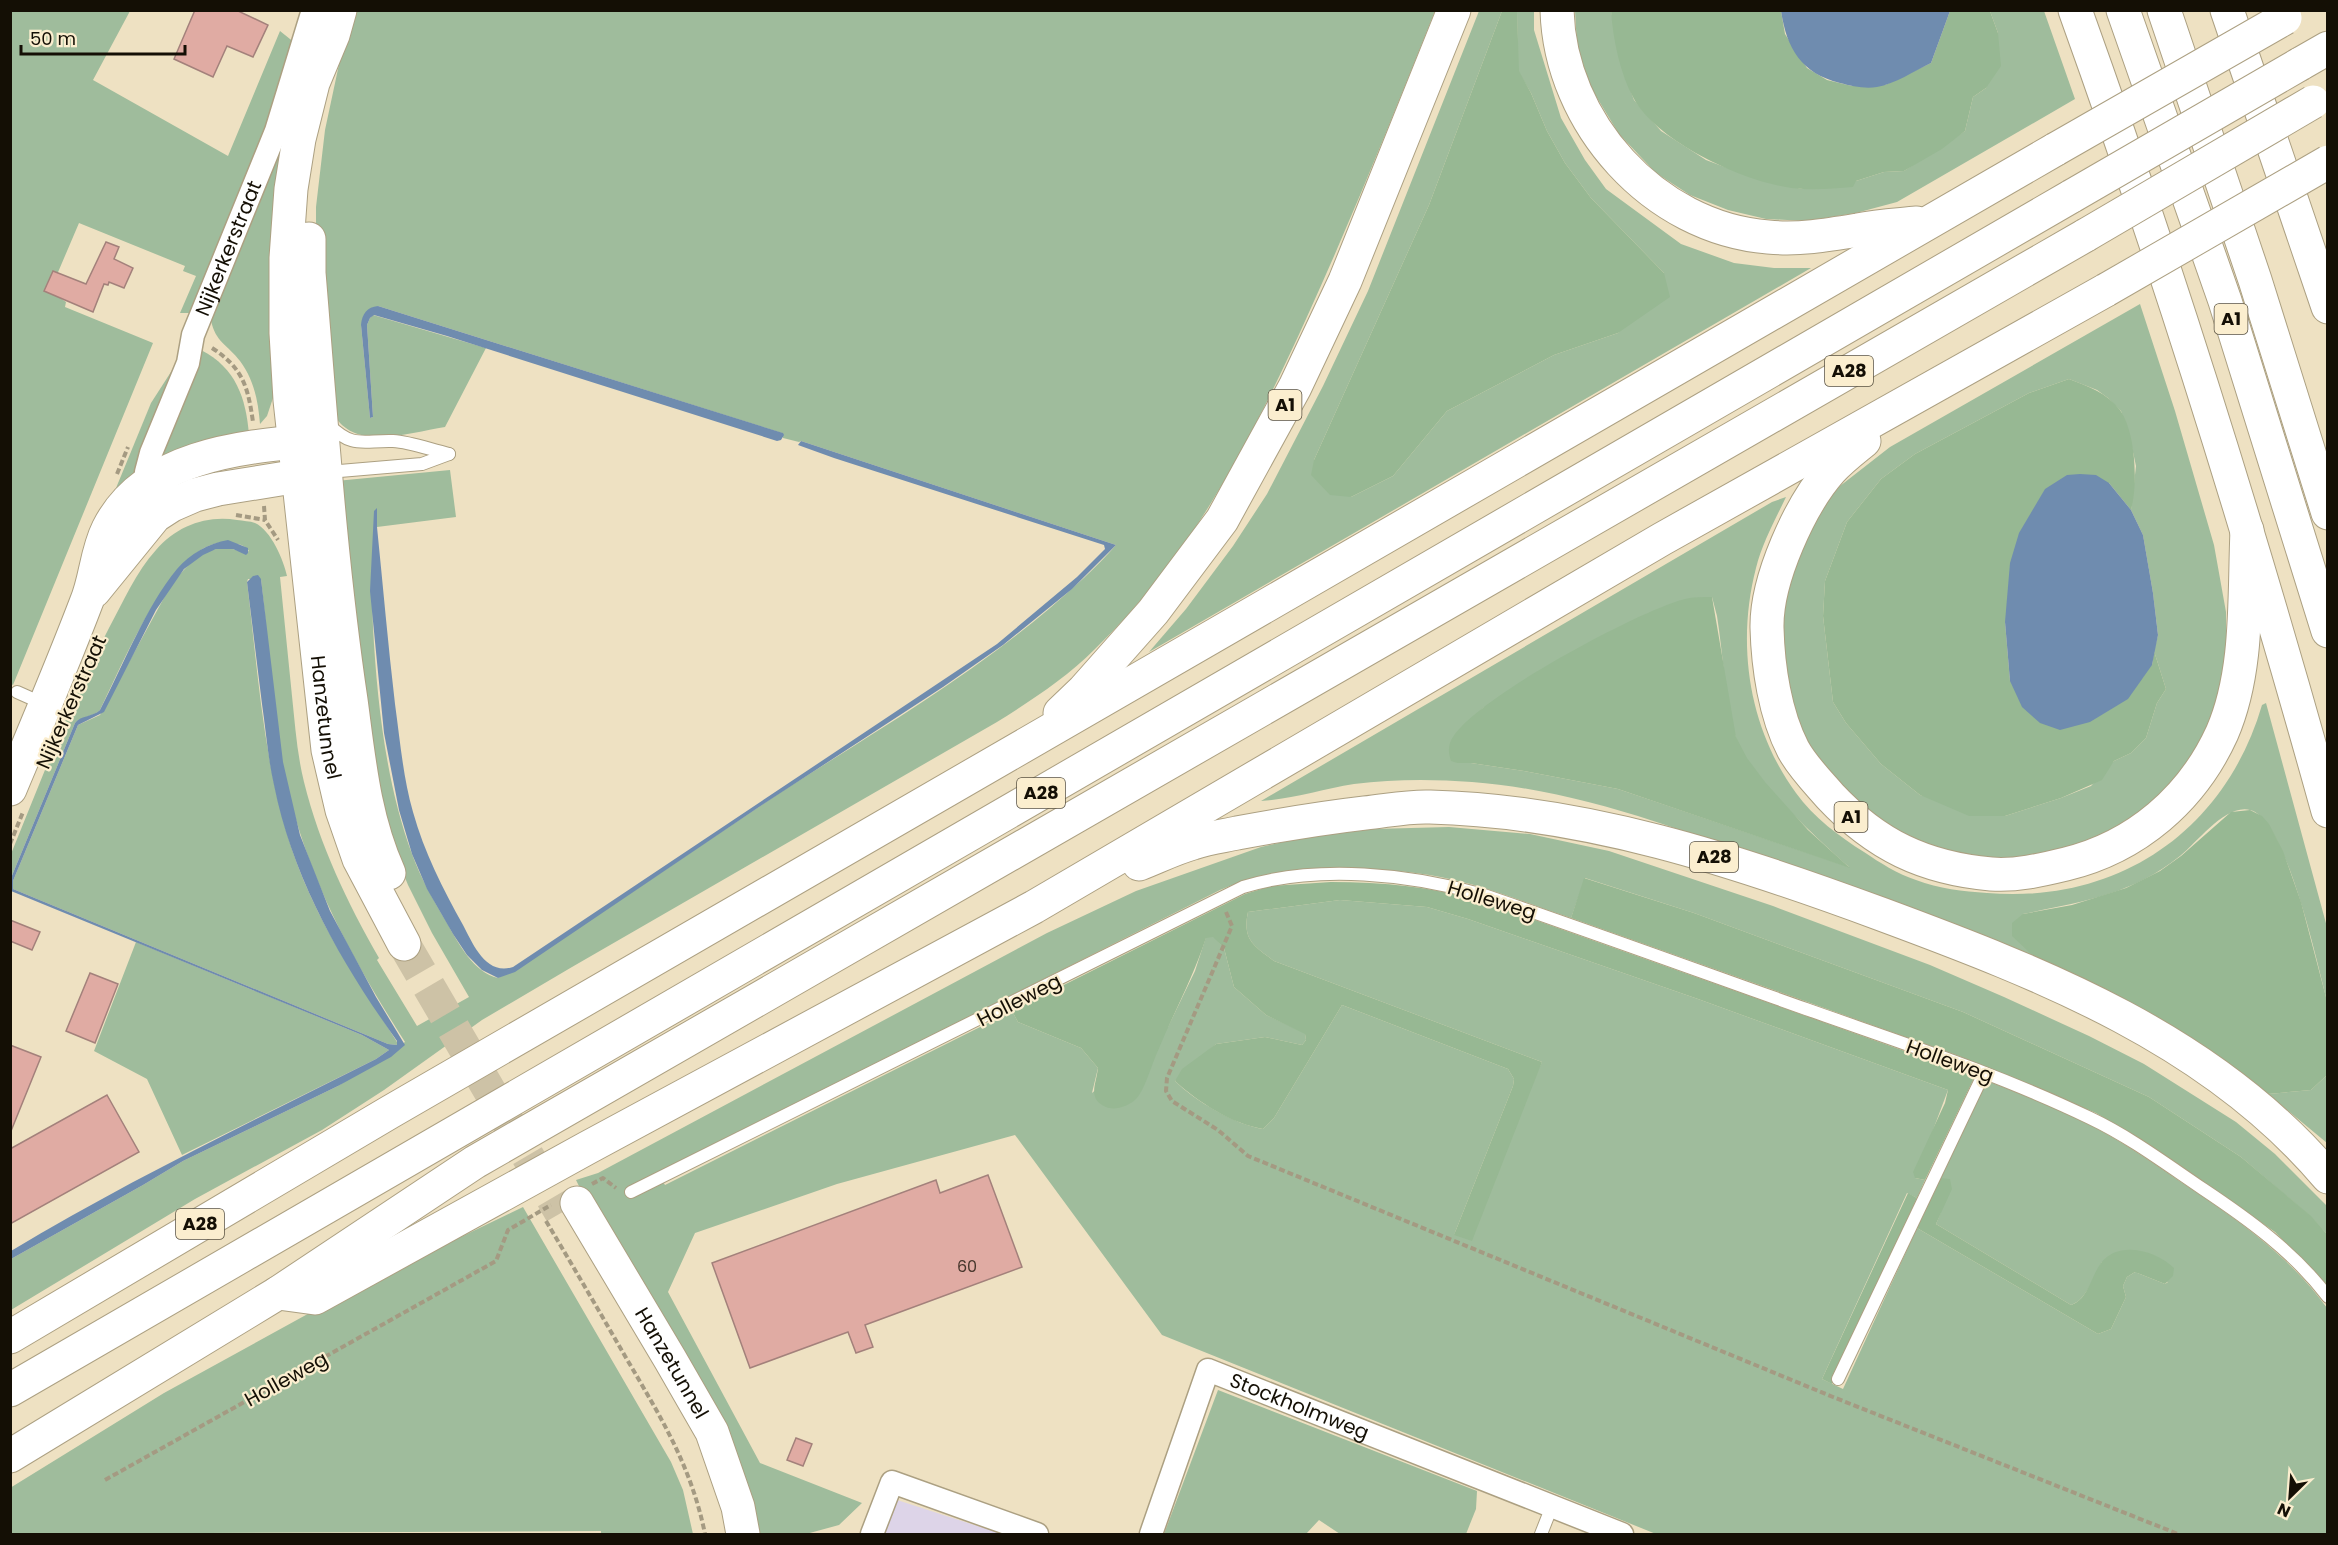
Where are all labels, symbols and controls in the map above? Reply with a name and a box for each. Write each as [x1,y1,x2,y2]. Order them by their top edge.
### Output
scale bar [21,18,184,56]
text: 50 m [30,26,76,51]
street label: Nijkerkerstraat [188,176,268,320]
road number: A1 [2214,304,2248,334]
road number: A28 [1825,356,1873,386]
road number: A1 [1268,390,1302,420]
street label: Nijkerkerstraat [29,631,113,773]
street label: Hanzetunnel [304,654,348,782]
road number: A28 [1017,778,1065,808]
road number: A1 [1834,802,1868,832]
road number: A28 [1690,842,1738,872]
street label: Holleweg [1444,873,1540,927]
street label: Holleweg [972,967,1066,1033]
street label: Holleweg [1902,1032,1998,1090]
road number: A28 [176,1209,224,1239]
house number: 60 [957,1255,977,1278]
street label: Hanzetunnel [628,1302,715,1424]
street label: Holleweg [239,1345,333,1413]
street label: Stockholmweg [1226,1366,1373,1446]
north arrow [2260,1467,2320,1527]
text: N [2274,1497,2294,1523]

